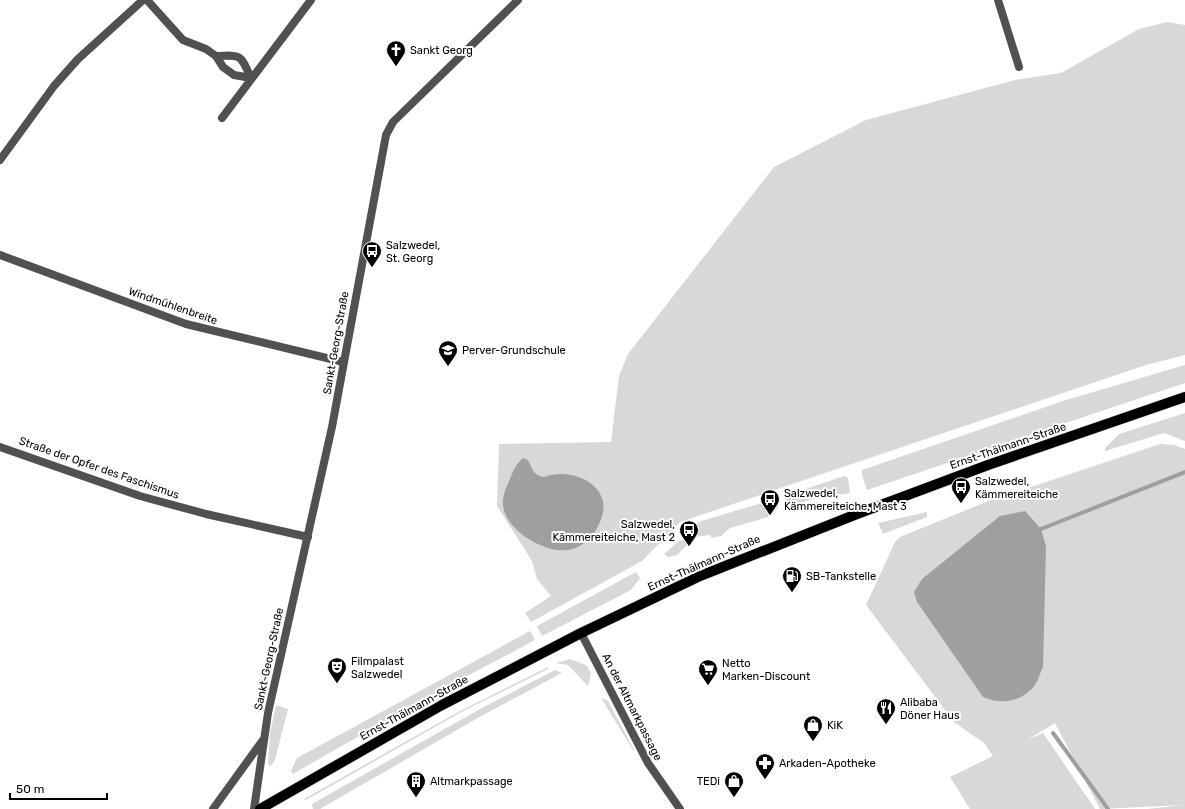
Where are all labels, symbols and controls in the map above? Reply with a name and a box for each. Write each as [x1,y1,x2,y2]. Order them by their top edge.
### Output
church icon: Sankt Georg [385,39,407,67]
place label: Sankt Georg [410,44,473,57]
place label: Salzwedel, St. Georg [386,239,440,265]
bus stop icon: Salzwedel, St. Georg [361,240,383,268]
street label: Windmühlenbreite [127,285,219,327]
street label: Sankt-Georg-Straße [321,290,351,396]
school or university icon: Perver-Grundschule [437,339,459,367]
place label: Perver-Grundschule [462,344,566,357]
street label: Ernst-Thälmann-Straße [948,420,1068,472]
street label: Straße der Opfer des Faschismus [17,434,181,502]
place label: Salzwedel, Kämmereiteiche [975,475,1058,501]
bus stop icon: Salzwedel, Kämmereiteiche [950,476,972,504]
place label: Salzwedel, Kämmereiteiche, Mast 3 [784,487,907,513]
bus stop icon: Salzwedel, Kämmereiteiche, Mast 3 [759,488,781,516]
place label: Salzwedel, Kämmereiteiche, Mast 2 [552,518,675,544]
bus stop icon: Salzwedel, Kämmereiteiche, Mast 2 [678,519,700,547]
street label: Ernst-Thälmann-Straße [646,532,762,594]
fuel station icon: SB-Tankstelle [781,565,803,593]
place label: SB-Tankstelle [806,570,876,583]
street label: Sankt-Georg-Straße [252,607,286,711]
street label: An der Altmarkpassage [599,651,665,763]
place label: Filmpalast Salzwedel [351,655,405,681]
theatre icon: Filmpalast Salzwedel [326,656,348,684]
place label: Netto Marken-Discount [722,657,811,683]
supermarket icon: Netto Marken-Discount [697,658,719,686]
street label: Ernst-Thälmann-Straße [358,673,470,743]
place label: Alibaba Döner Haus [900,696,960,722]
restaurant icon: Alibaba Döner Haus [875,697,897,725]
shop icon: KiK [802,714,824,742]
place label: KiK [827,719,843,732]
pharmacy icon: Arkaden-Apotheke [754,752,776,780]
place label: Arkaden-Apotheke [779,757,876,770]
building icon: Altmarkpassage [405,770,427,798]
shop icon: TEDi [723,770,745,798]
scale bar [10,775,107,801]
place label: Altmarkpassage [430,775,513,788]
place label: TEDi [697,775,720,788]
text: 50 m [16,782,44,796]

